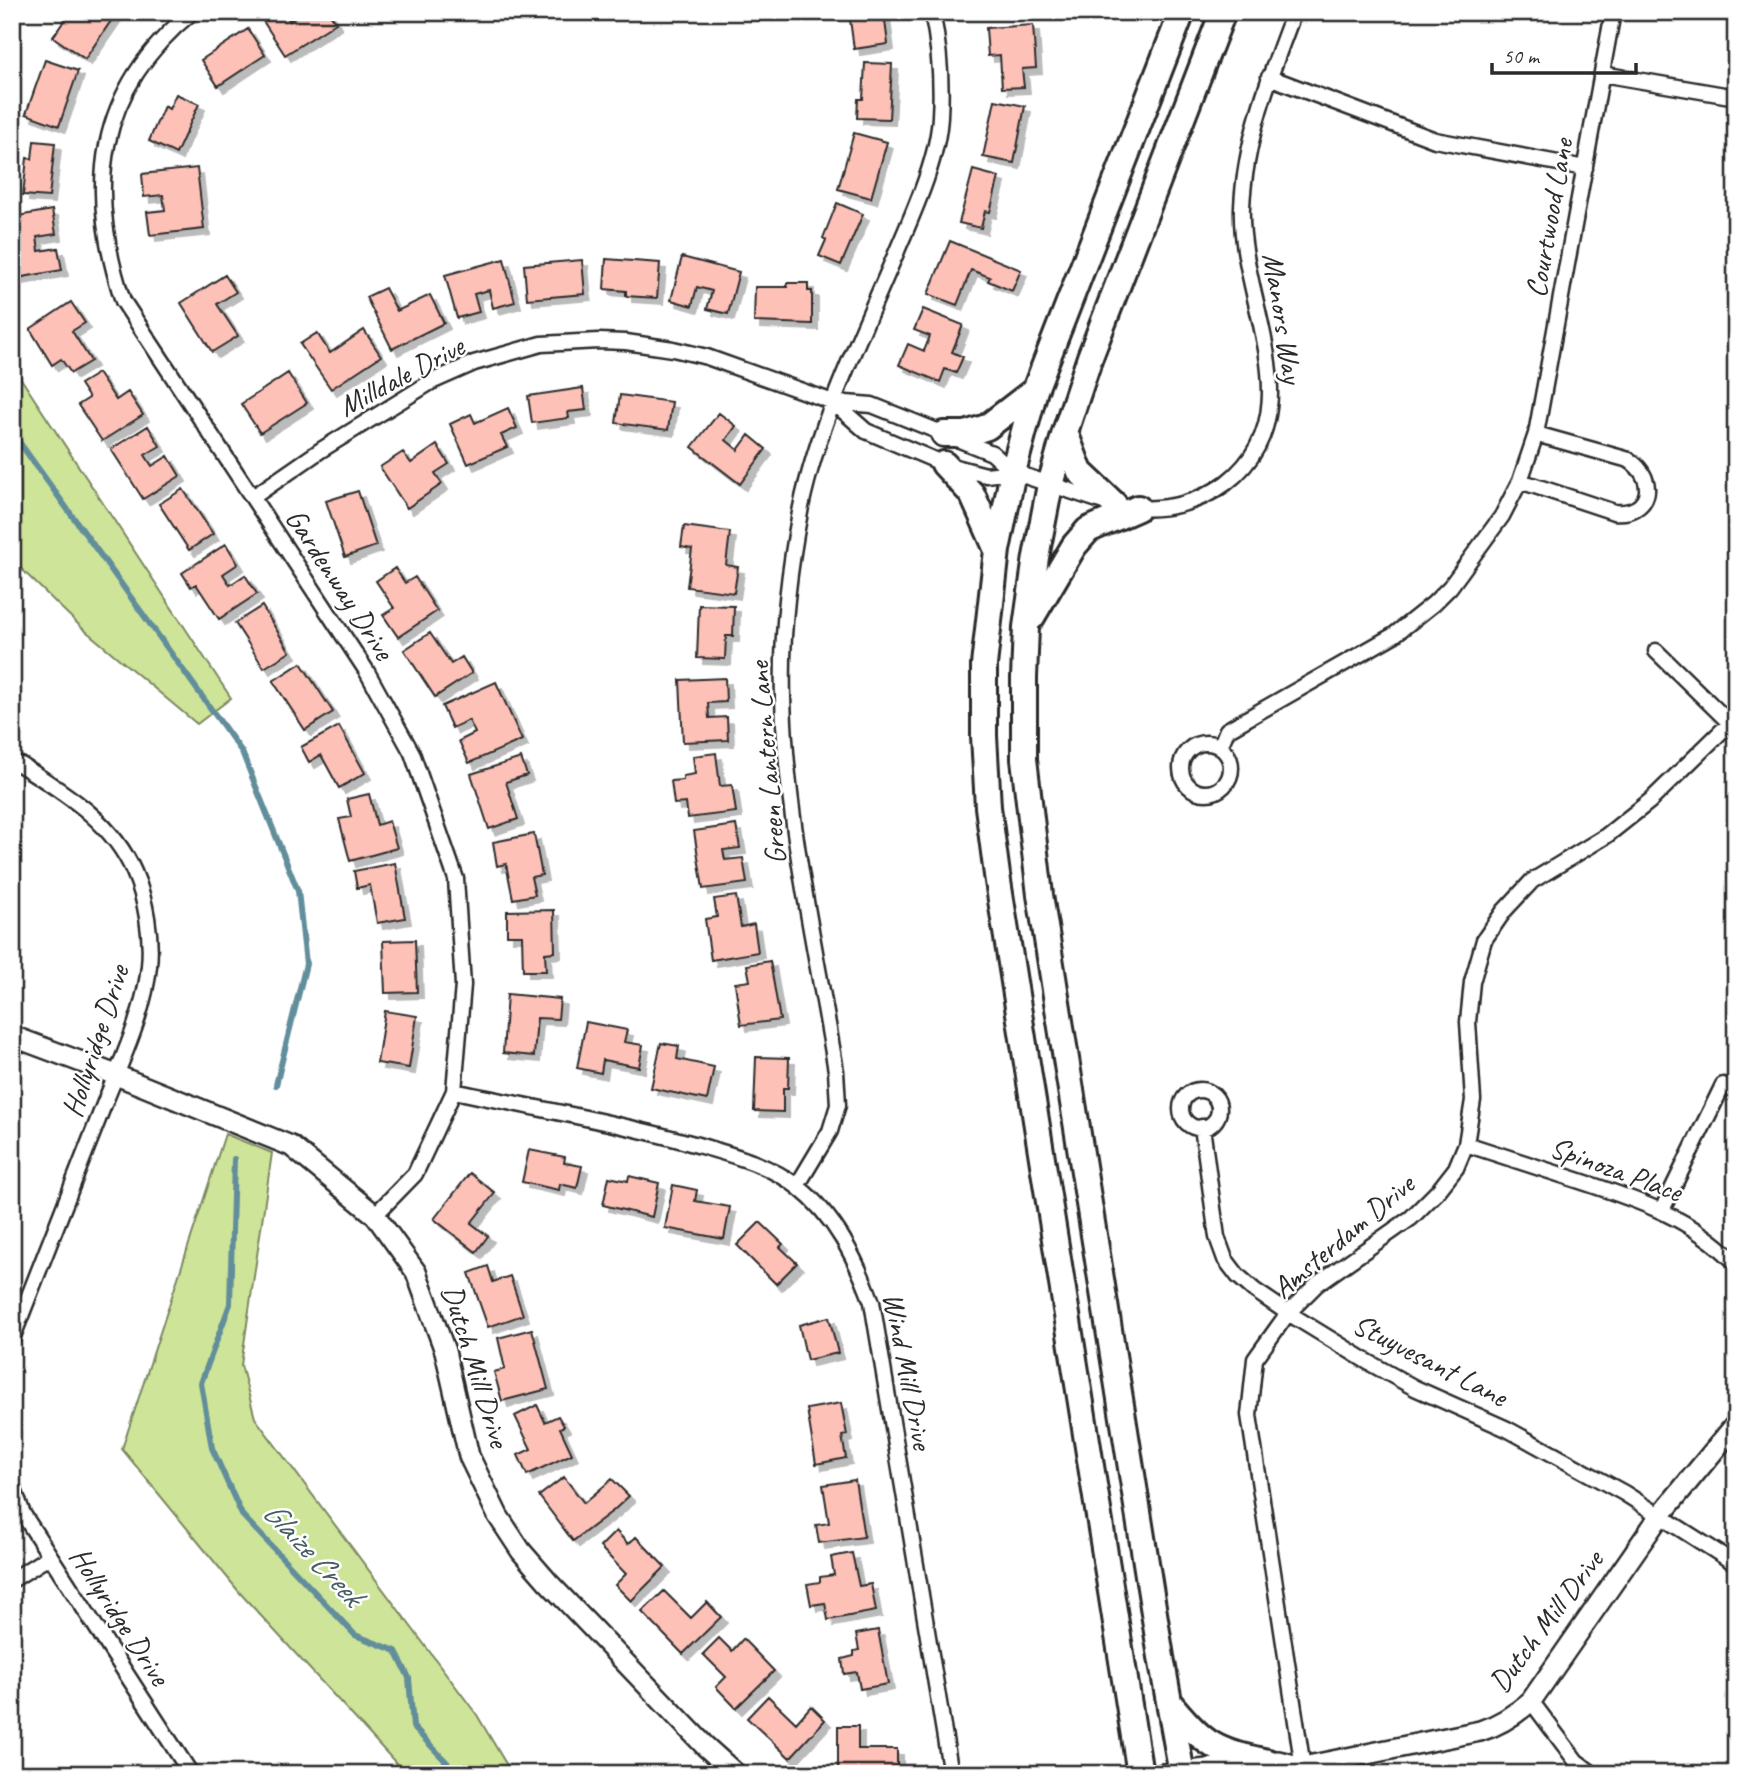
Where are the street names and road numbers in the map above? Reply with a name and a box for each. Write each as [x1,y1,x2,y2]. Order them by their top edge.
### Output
street label: Courtwood Lane [1516,134,1582,300]
street label: Manors Way [1254,250,1312,389]
street label: Milldale Drive [332,326,472,425]
street label: Gardenway Drive [277,501,404,669]
street label: Green Lantern Lane [739,658,795,866]
street label: Hollyridge Drive [53,958,138,1122]
street label: Spinoza Place [1545,1128,1689,1211]
street label: Amsterdam Drive [1264,1164,1424,1307]
street label: Dutch Mill Drive [433,1280,519,1454]
street label: Wind Mill Drive [874,1289,942,1455]
street label: Stuyvesant Lane [1346,1305,1516,1416]
street label: Hollyridge Drive [61,1540,180,1694]
street label: Dutch Mill Drive [1480,1541,1613,1699]

